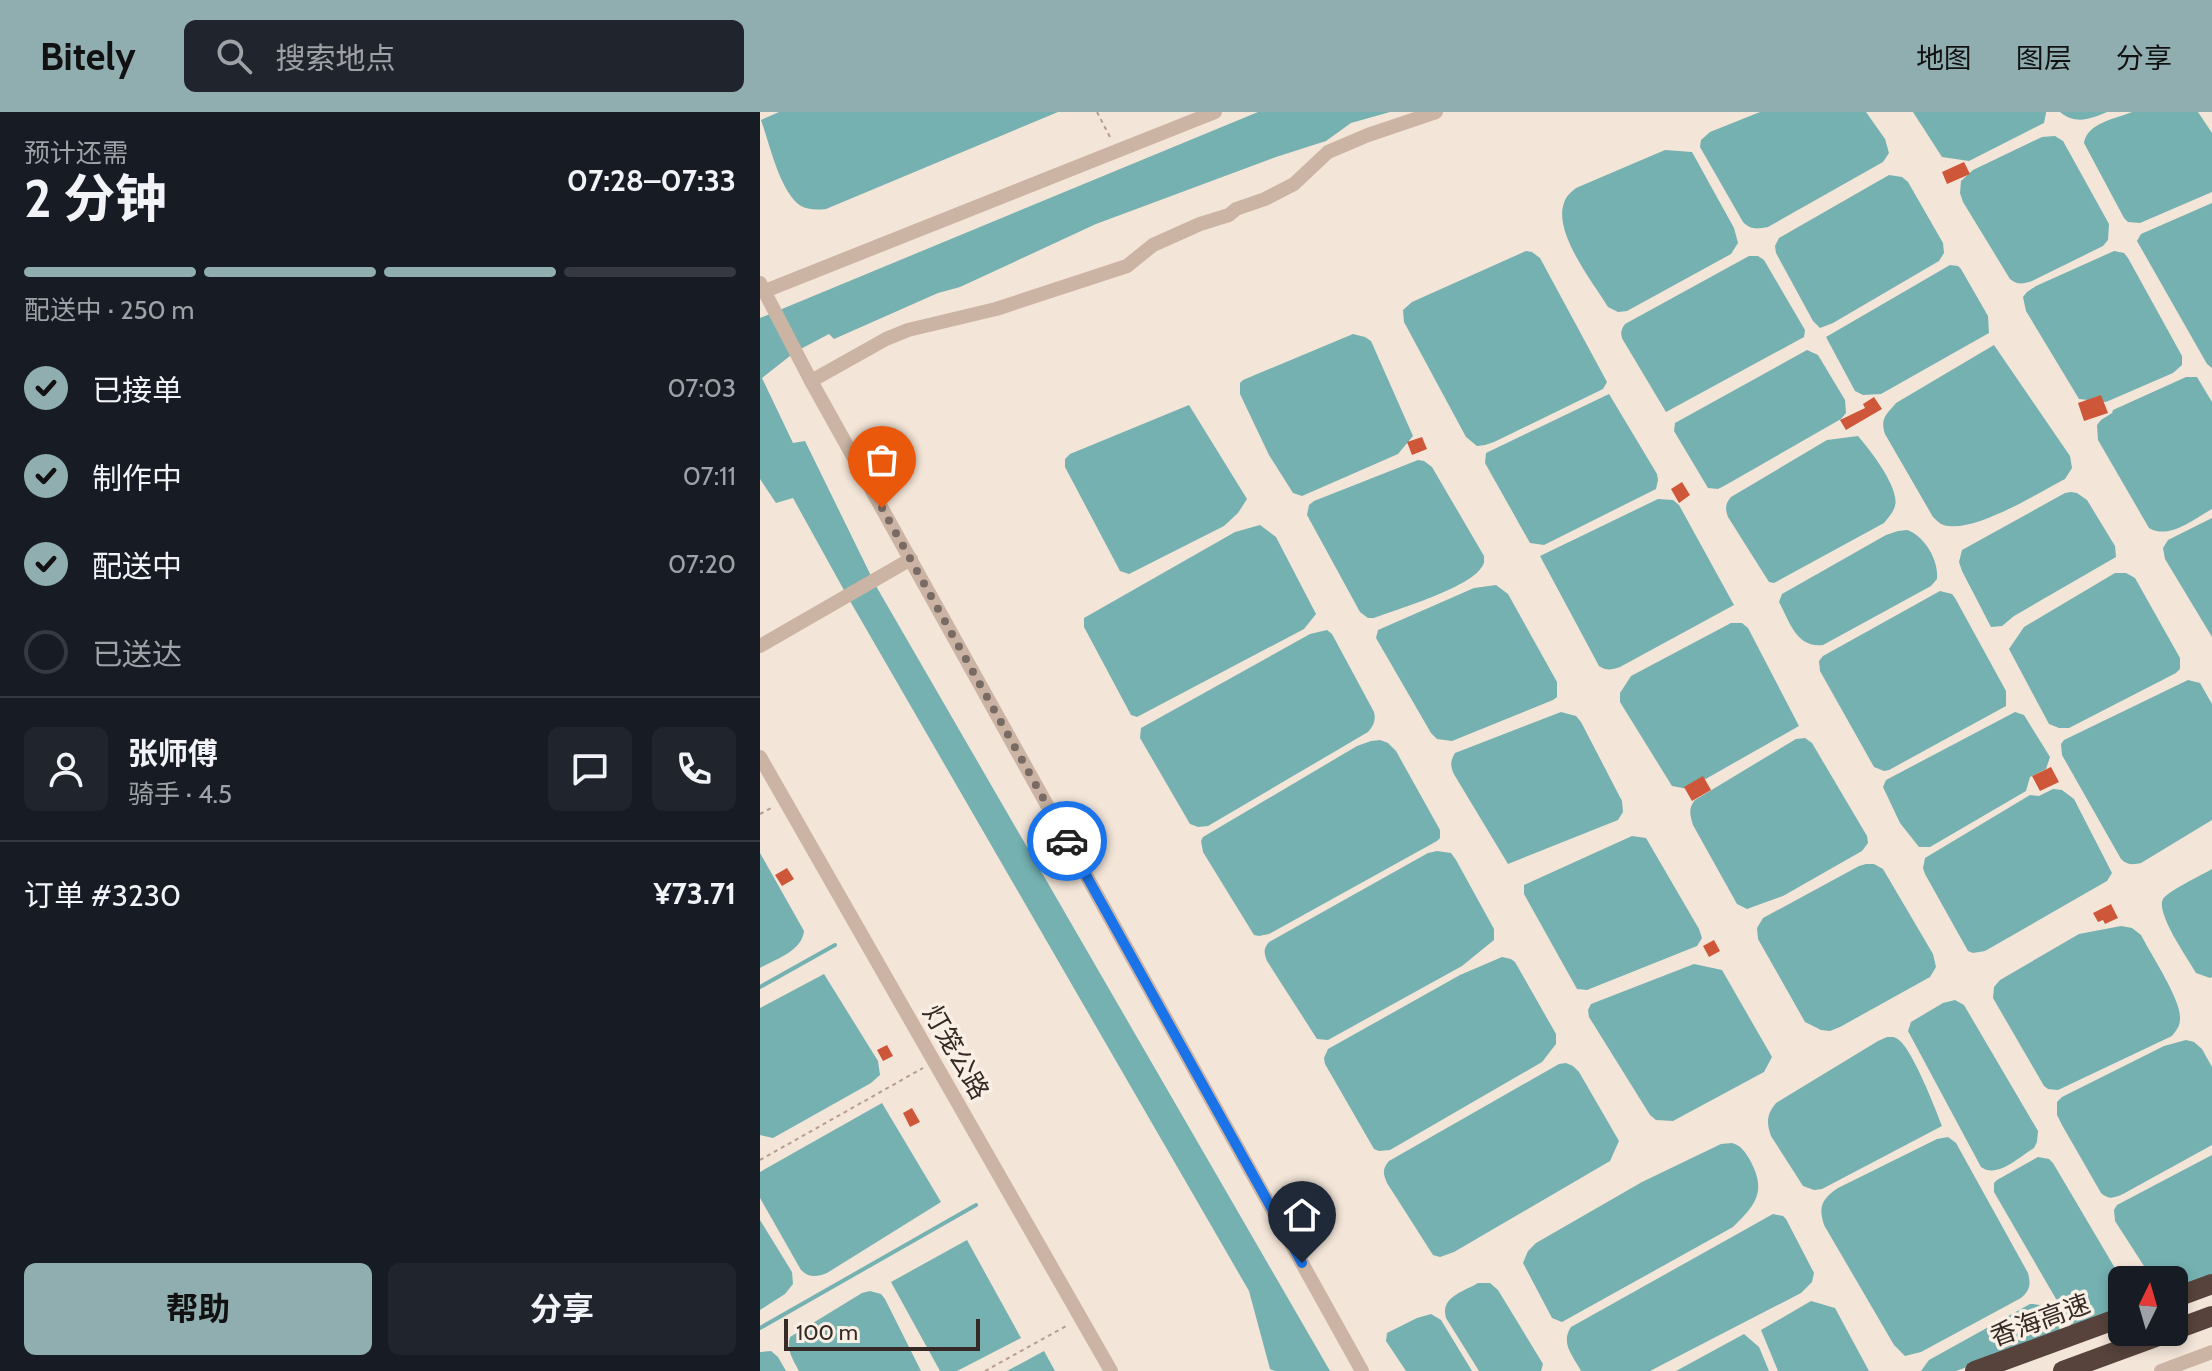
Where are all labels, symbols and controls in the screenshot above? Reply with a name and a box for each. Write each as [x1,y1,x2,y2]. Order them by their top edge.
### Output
search box [184,20,744,92]
text: Bitely [40,33,136,80]
icon: search [212,34,256,78]
text: 搜索地点 [276,40,396,77]
text: 地图 [1916,41,1972,75]
text: 图层 [2016,41,2072,75]
text: 分享 [2116,41,2172,75]
text: 预计还需 [24,137,128,169]
text: 07:28–07:33 [567,162,736,199]
text: 2 分钟 [24,167,167,230]
text: 配送中 · 250 m [24,294,194,326]
icon: check [24,366,68,410]
text: 已接单 [92,372,182,409]
text: 07:03 [667,372,736,404]
pin [848,426,916,508]
icon: bag [860,438,904,482]
icon: check [24,454,68,498]
text: 制作中 [92,460,182,497]
text: 07:11 [683,460,736,492]
icon: check [24,542,68,586]
text: 配送中 [92,548,182,585]
text: 07:20 [668,548,736,580]
text: 已送达 [92,636,182,673]
button: person [24,727,108,811]
button: chat [548,727,632,811]
button: phone [652,727,736,811]
text: 张师傅 [128,735,218,772]
text: 骑手 · 4.5 [128,778,232,810]
courier [1027,801,1107,881]
icon: car [1045,819,1089,863]
text: ¥73.71 [653,875,736,912]
text: 订单 #3230 [24,877,181,914]
street label: 灯笼公路 [916,999,996,1105]
pin [1268,1181,1336,1263]
icon: home [1280,1193,1324,1237]
button: 帮助 [24,1263,372,1355]
button: 分享 [388,1263,736,1355]
north arrow [2108,1266,2188,1346]
map controls [2108,1266,2188,1346]
street label: 香海高速 [1986,1287,2094,1353]
scale bar [784,1315,980,1351]
text: 100 m [796,1319,858,1346]

